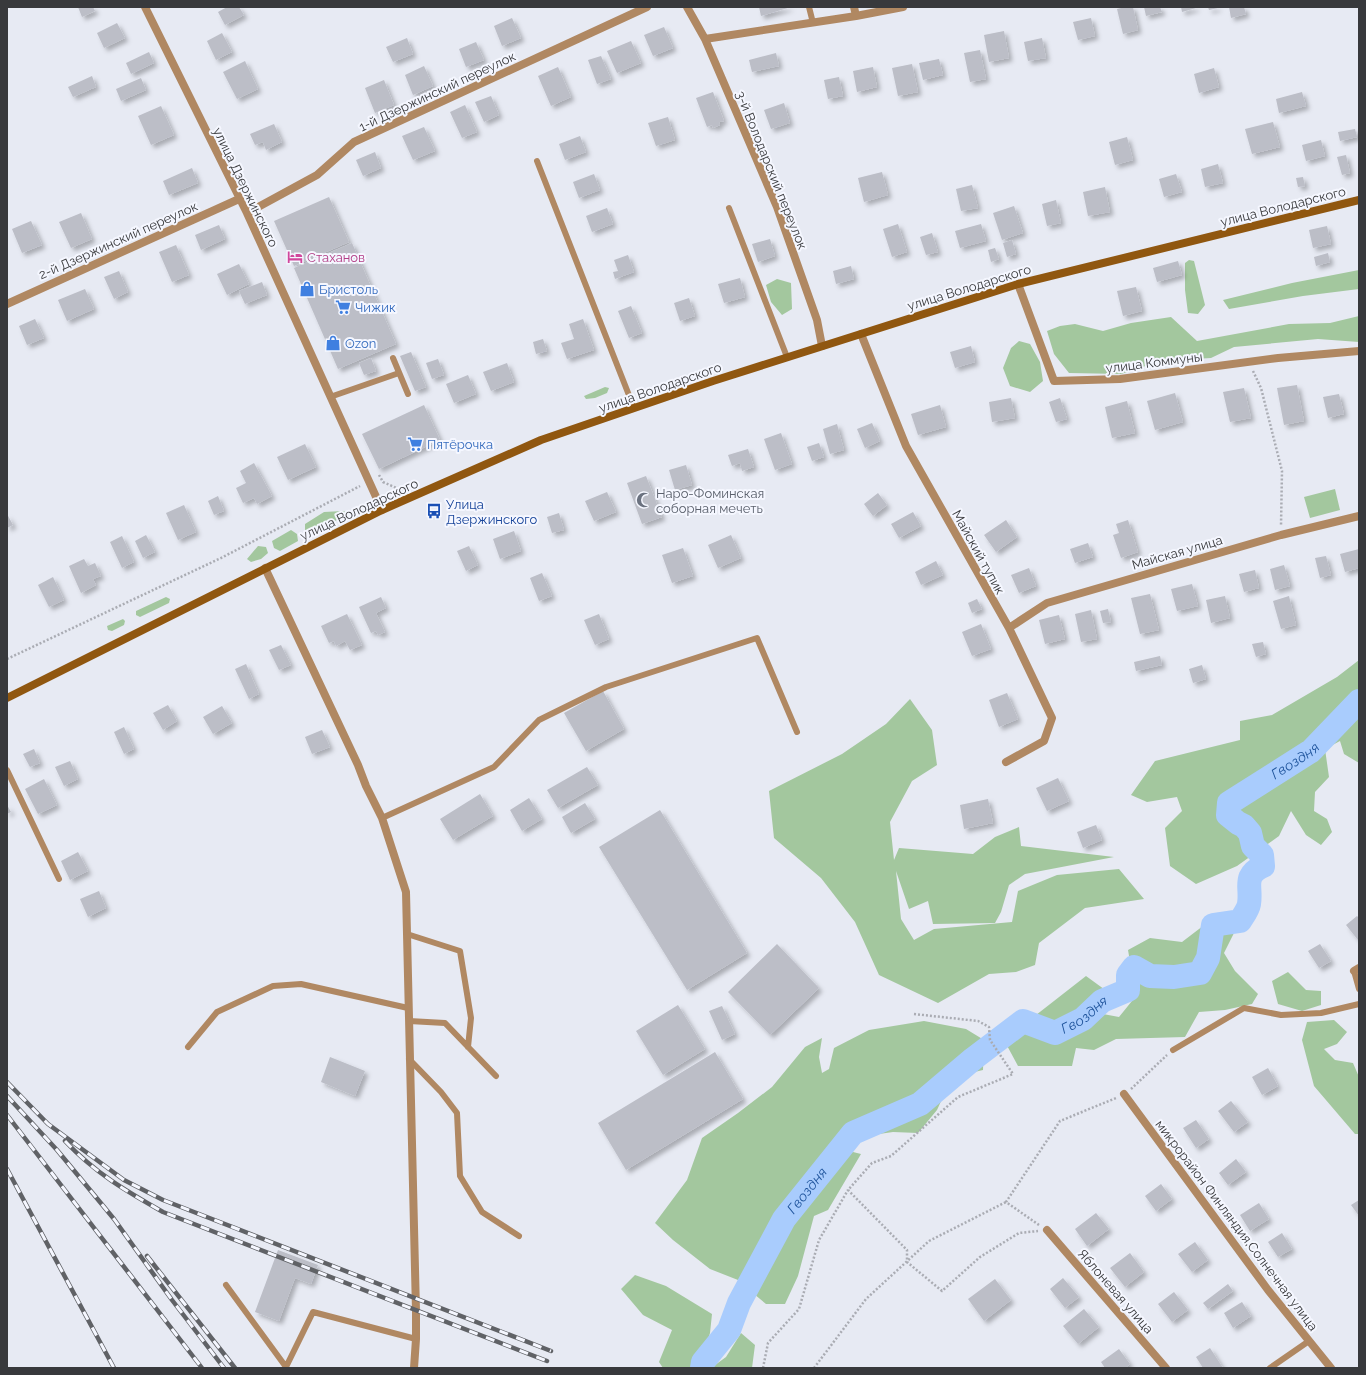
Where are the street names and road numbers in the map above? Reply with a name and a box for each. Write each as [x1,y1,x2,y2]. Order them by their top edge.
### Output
street label: 1-й Дзержинский переулок [357,48,518,134]
street label: 3-й Володарский переулок [733,89,810,252]
street label: улица Дзержинского [210,125,281,250]
street label: улица Володарского [1219,184,1348,229]
street label: 2-й Дзержинский переулок [36,198,200,282]
street label: улица Володарского [905,261,1033,313]
street label: улица Коммуны [1105,349,1203,376]
street label: улица Володарского [597,359,724,415]
street label: улица Володарского [298,475,421,543]
street label: Майский тупик [949,508,1008,597]
street label: Майская улица [1130,532,1224,573]
street label: микрорайон Финляндия,Солнечная улица [1152,1117,1321,1334]
street label: Яблоневая улица [1075,1246,1156,1337]

